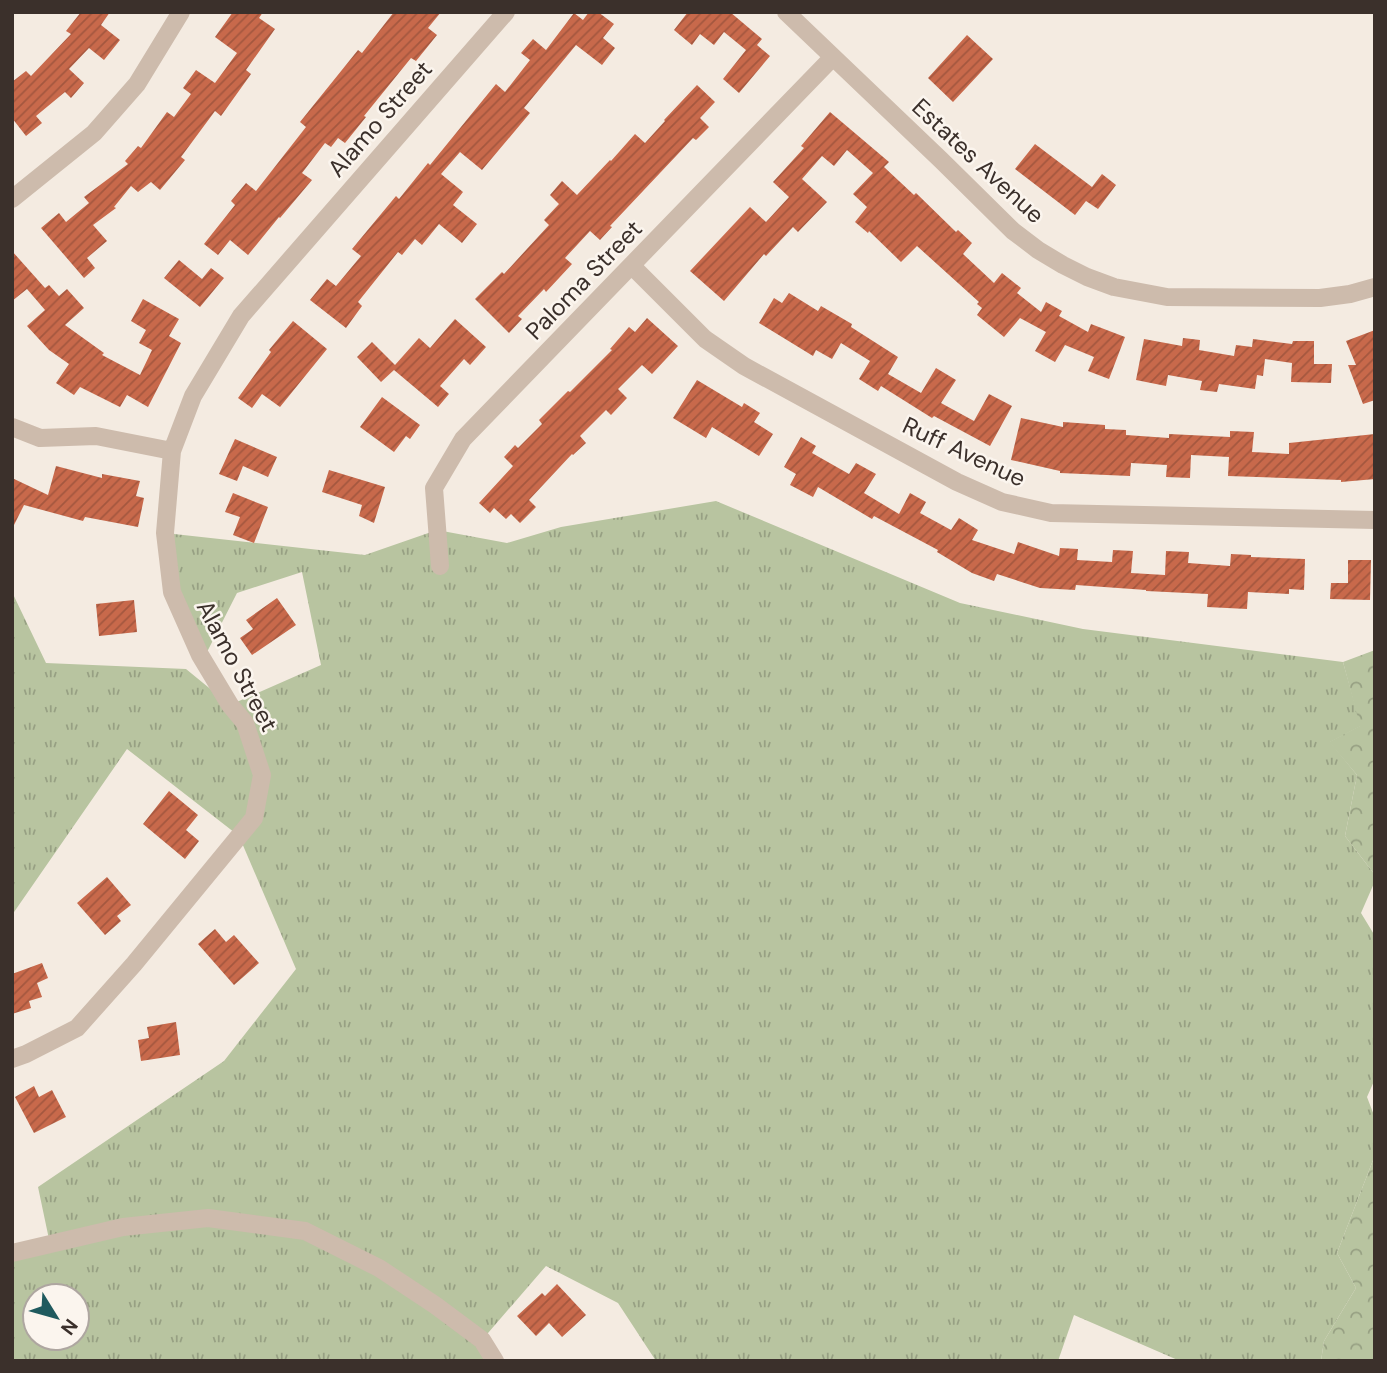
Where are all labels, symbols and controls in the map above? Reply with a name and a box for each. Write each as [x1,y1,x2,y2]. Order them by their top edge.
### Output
street label: Alamo Street [321,54,439,183]
street label: Estates Avenue [906,91,1051,230]
street label: Paloma Street [519,213,649,346]
street label: Ruff Avenue [898,410,1031,494]
street label: Alamo Street [190,595,285,737]
north arrow [21,1282,91,1352]
text: N [55,1314,83,1340]

